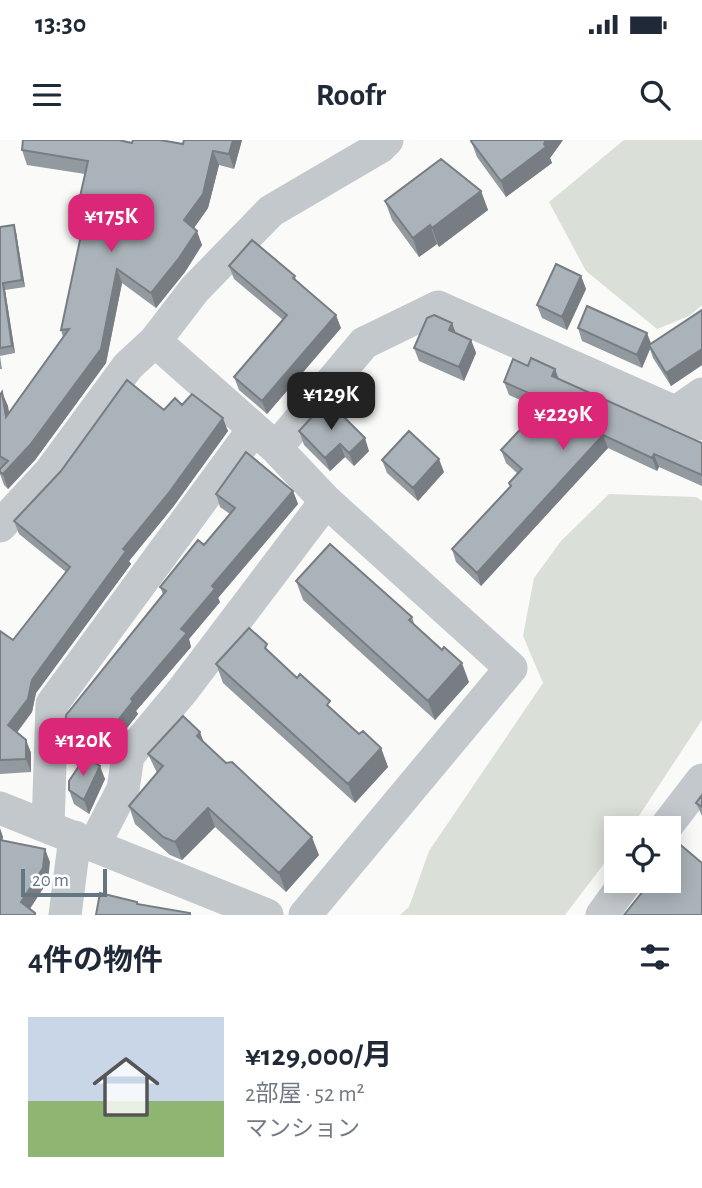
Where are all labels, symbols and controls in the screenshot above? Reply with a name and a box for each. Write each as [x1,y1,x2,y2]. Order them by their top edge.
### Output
text: 13:30 [35,11,86,37]
icon: menu [28,76,66,114]
icon: search [636,76,674,114]
text: Roofr [316,79,386,111]
pin: ¥175K [62,194,160,254]
text: ¥175K [84,205,138,228]
pin: ¥129K [282,372,380,432]
text: ¥129K [303,383,359,406]
pin: ¥229K [514,392,612,452]
text: ¥229K [534,403,592,426]
pin: ¥120K [34,718,132,778]
text: ¥120K [55,729,111,752]
map controls [604,816,681,893]
button: locate [604,816,681,893]
scale bar [21,866,107,898]
text: 20 m [32,871,69,890]
icon: filters [636,938,674,976]
text: 4件の物件 [28,946,163,976]
text: ¥129,000/月 [245,1041,392,1071]
icon: home [84,1045,168,1129]
text: 2部屋 · 52 m² [245,1083,365,1106]
text: マンション [245,1118,360,1141]

